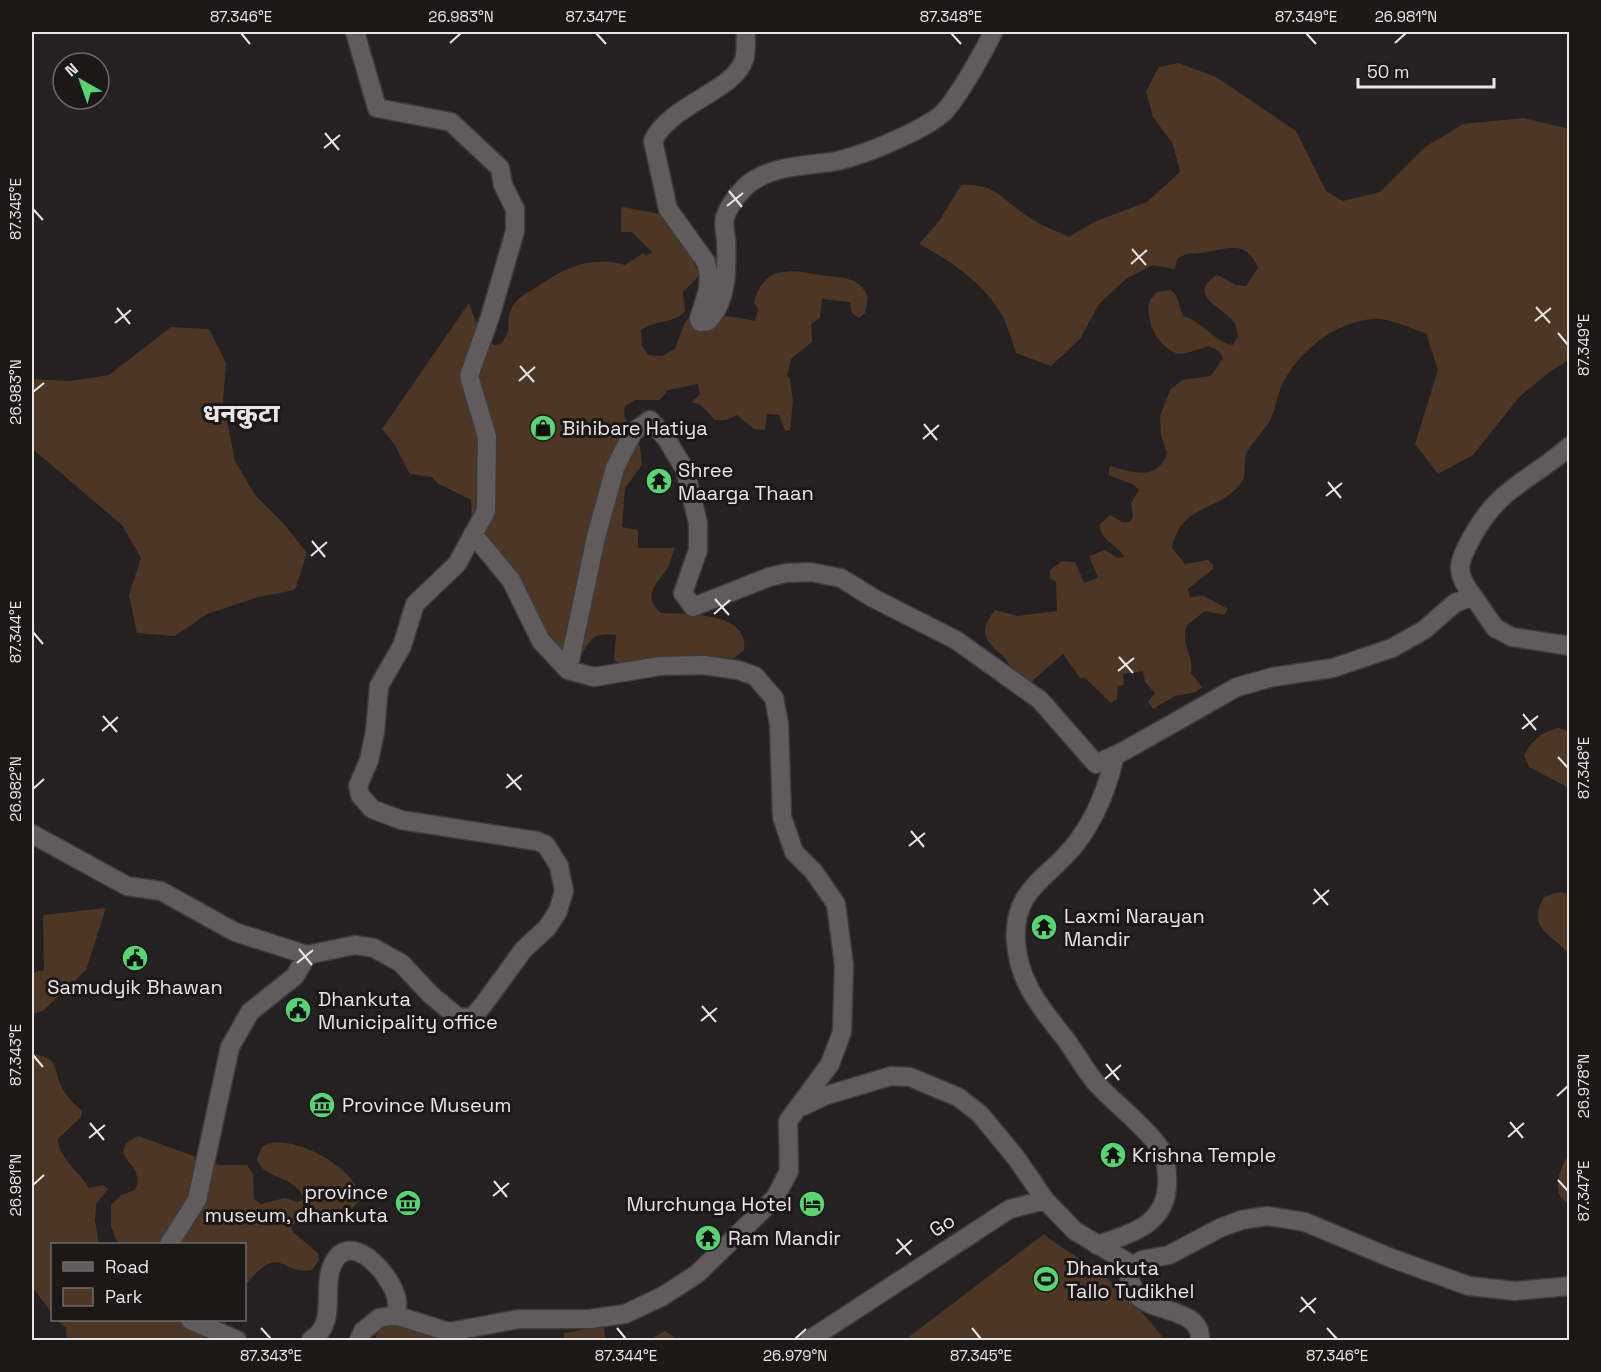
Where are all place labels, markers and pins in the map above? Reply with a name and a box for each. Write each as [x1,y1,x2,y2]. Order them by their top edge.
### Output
shop icon: Bihibare Hatiya [528,413,558,443]
place label: Bihibare Hatiya [562,415,708,441]
place label: Shree Maarga Thaan [678,457,814,506]
temple icon: Shree Maarga Thaan [644,466,674,496]
place label: Laxmi Narayan Mandir [1064,903,1205,952]
temple icon: Laxmi Narayan Mandir [1029,912,1059,942]
public building icon: Samudyik Bhawan [120,943,150,973]
place label: Samudyik Bhawan [47,974,223,1000]
place label: Dhankuta Municipality office [318,986,498,1035]
public building icon: Dhankuta Municipality office [283,995,313,1025]
museum icon: Province Museum [307,1090,337,1120]
place label: Province Museum [342,1092,511,1118]
temple icon: Krishna Temple [1098,1140,1128,1170]
place label: Krishna Temple [1132,1142,1276,1168]
place label: province museum, dhankuta [205,1179,388,1228]
museum icon: province museum, dhankuta [393,1188,423,1218]
hotel icon: Murchunga Hotel [797,1189,827,1219]
place label: Murchunga Hotel [627,1191,792,1217]
temple icon: Ram Mandir [693,1223,723,1253]
place label: Ram Mandir [728,1225,841,1251]
place label: Dhankuta Tallo Tudikhel [1066,1255,1194,1304]
sports icon: Dhankuta Tallo Tudikhel [1031,1264,1061,1294]

